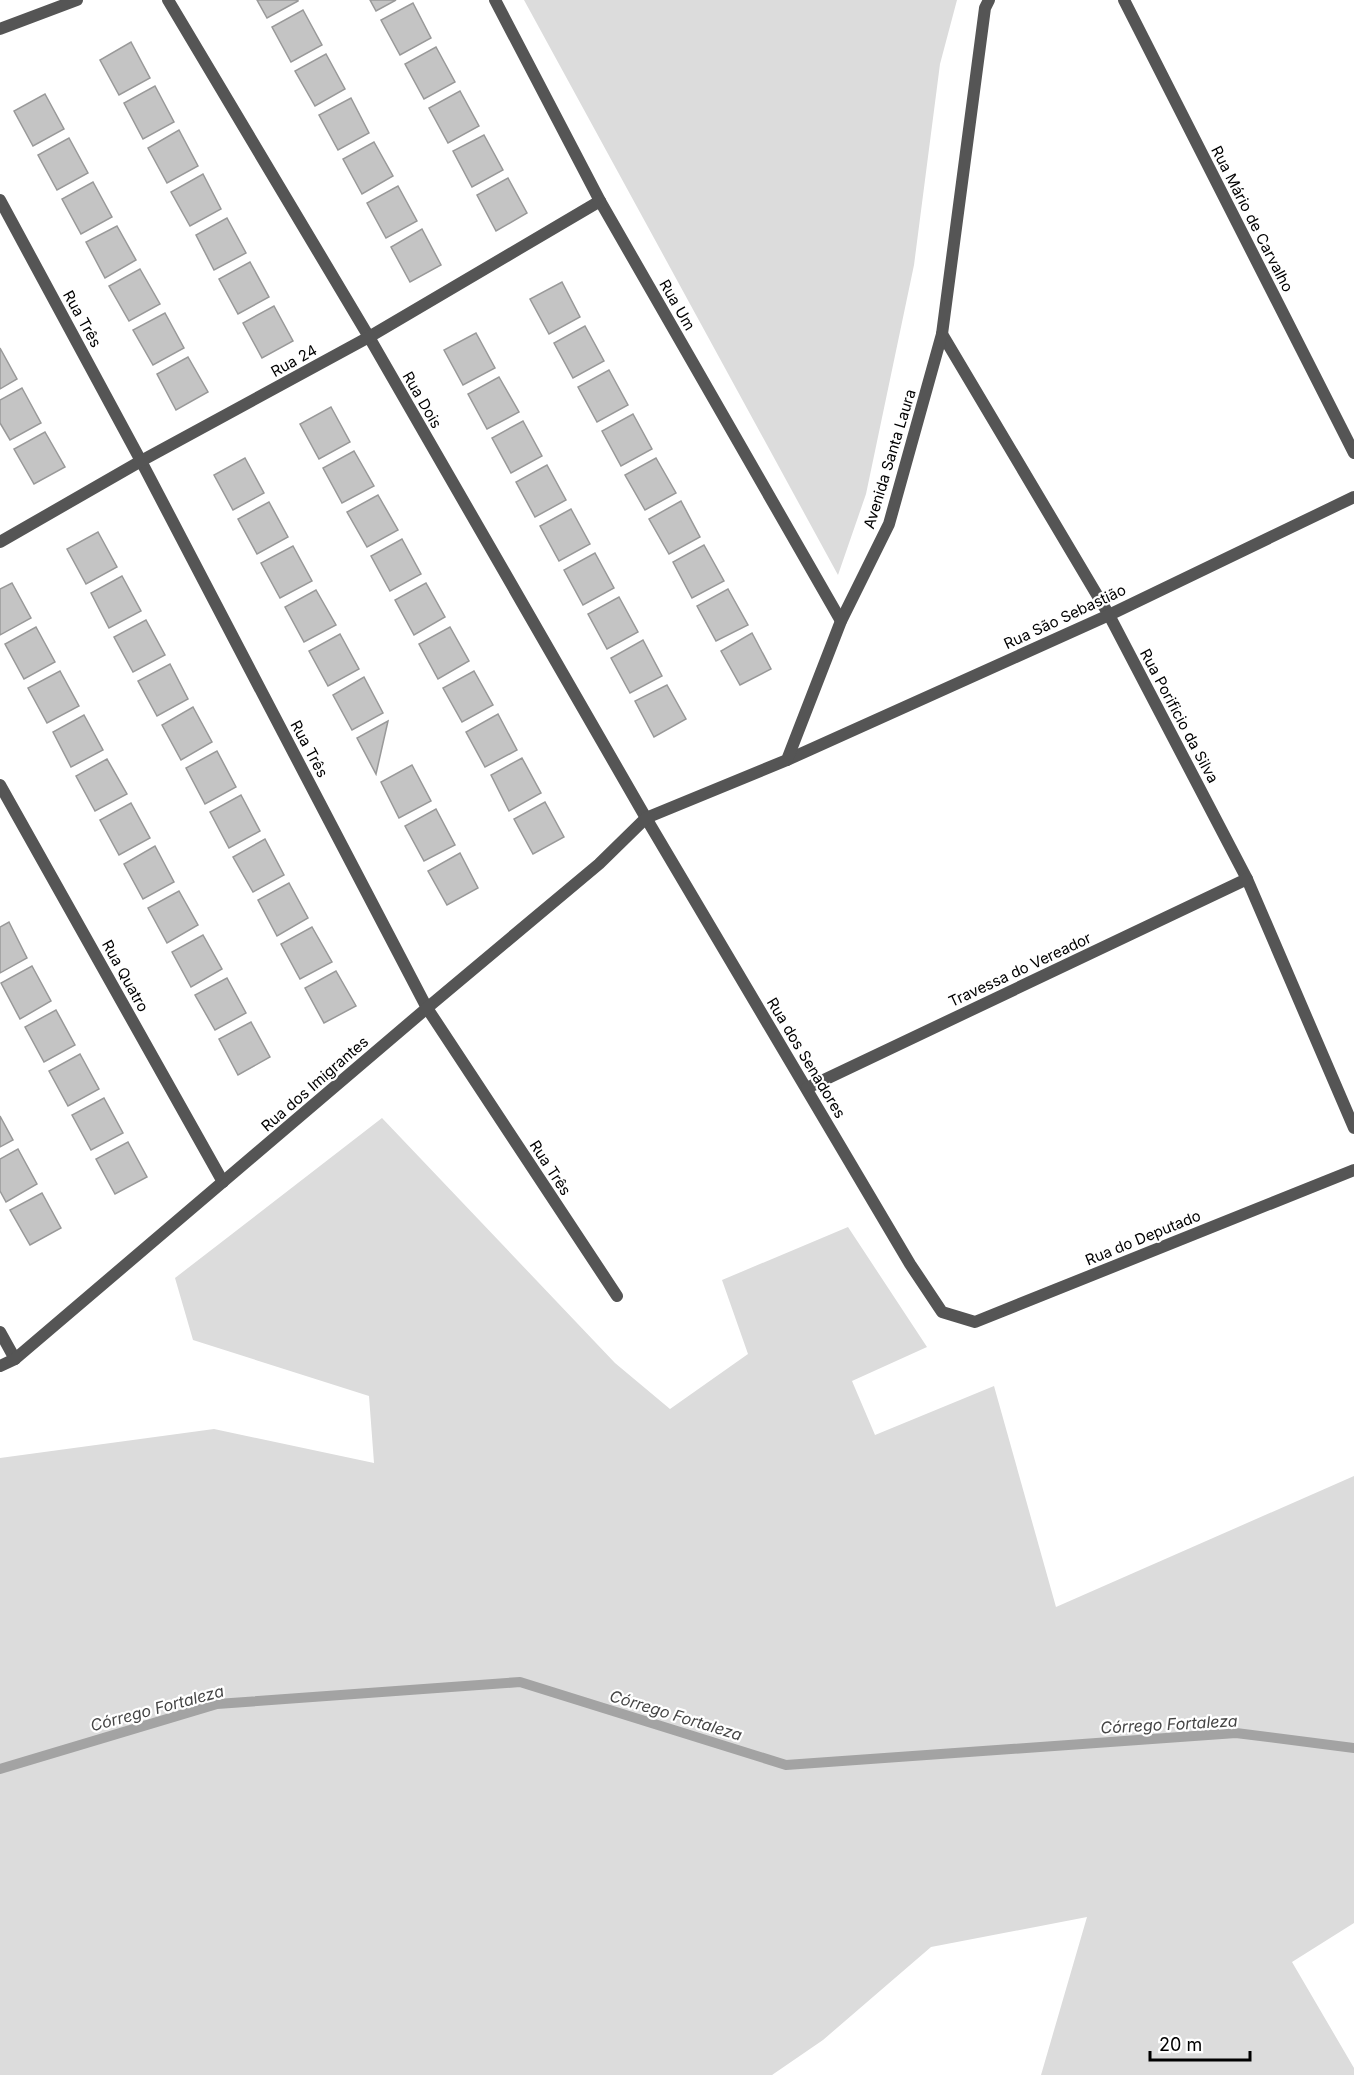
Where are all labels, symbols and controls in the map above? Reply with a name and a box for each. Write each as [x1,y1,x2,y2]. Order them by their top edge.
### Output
street label: Rua Mário de Carvalho [1207,142,1298,295]
street label: Rua Um [655,276,700,334]
street label: Rua Três [59,287,106,351]
street label: Rua 24 [267,340,320,381]
street label: Rua Dois [399,368,446,432]
street label: Avenida Santa Laura [859,387,920,531]
street label: Rua São Sebastião [1001,580,1129,653]
street label: Rua Porificio da Silva [1136,645,1223,786]
street label: Rua Três [286,717,332,781]
street label: Travessa do Vereador [945,928,1095,1011]
street label: Rua Quatro [98,937,153,1015]
street label: Rua dos Senadores [763,994,850,1122]
street label: Rua dos Imigrantes [257,1032,372,1135]
street label: Rua Três [526,1137,575,1199]
street label: Rua do Deputado [1082,1206,1203,1269]
water label: Córrego Fortaleza [88,1681,226,1735]
water label: Córrego Fortaleza [607,1685,745,1745]
water label: Córrego Fortaleza [1100,1710,1238,1738]
scale bar [1150,2024,1250,2062]
text: 20 m [1159,2034,1202,2055]

